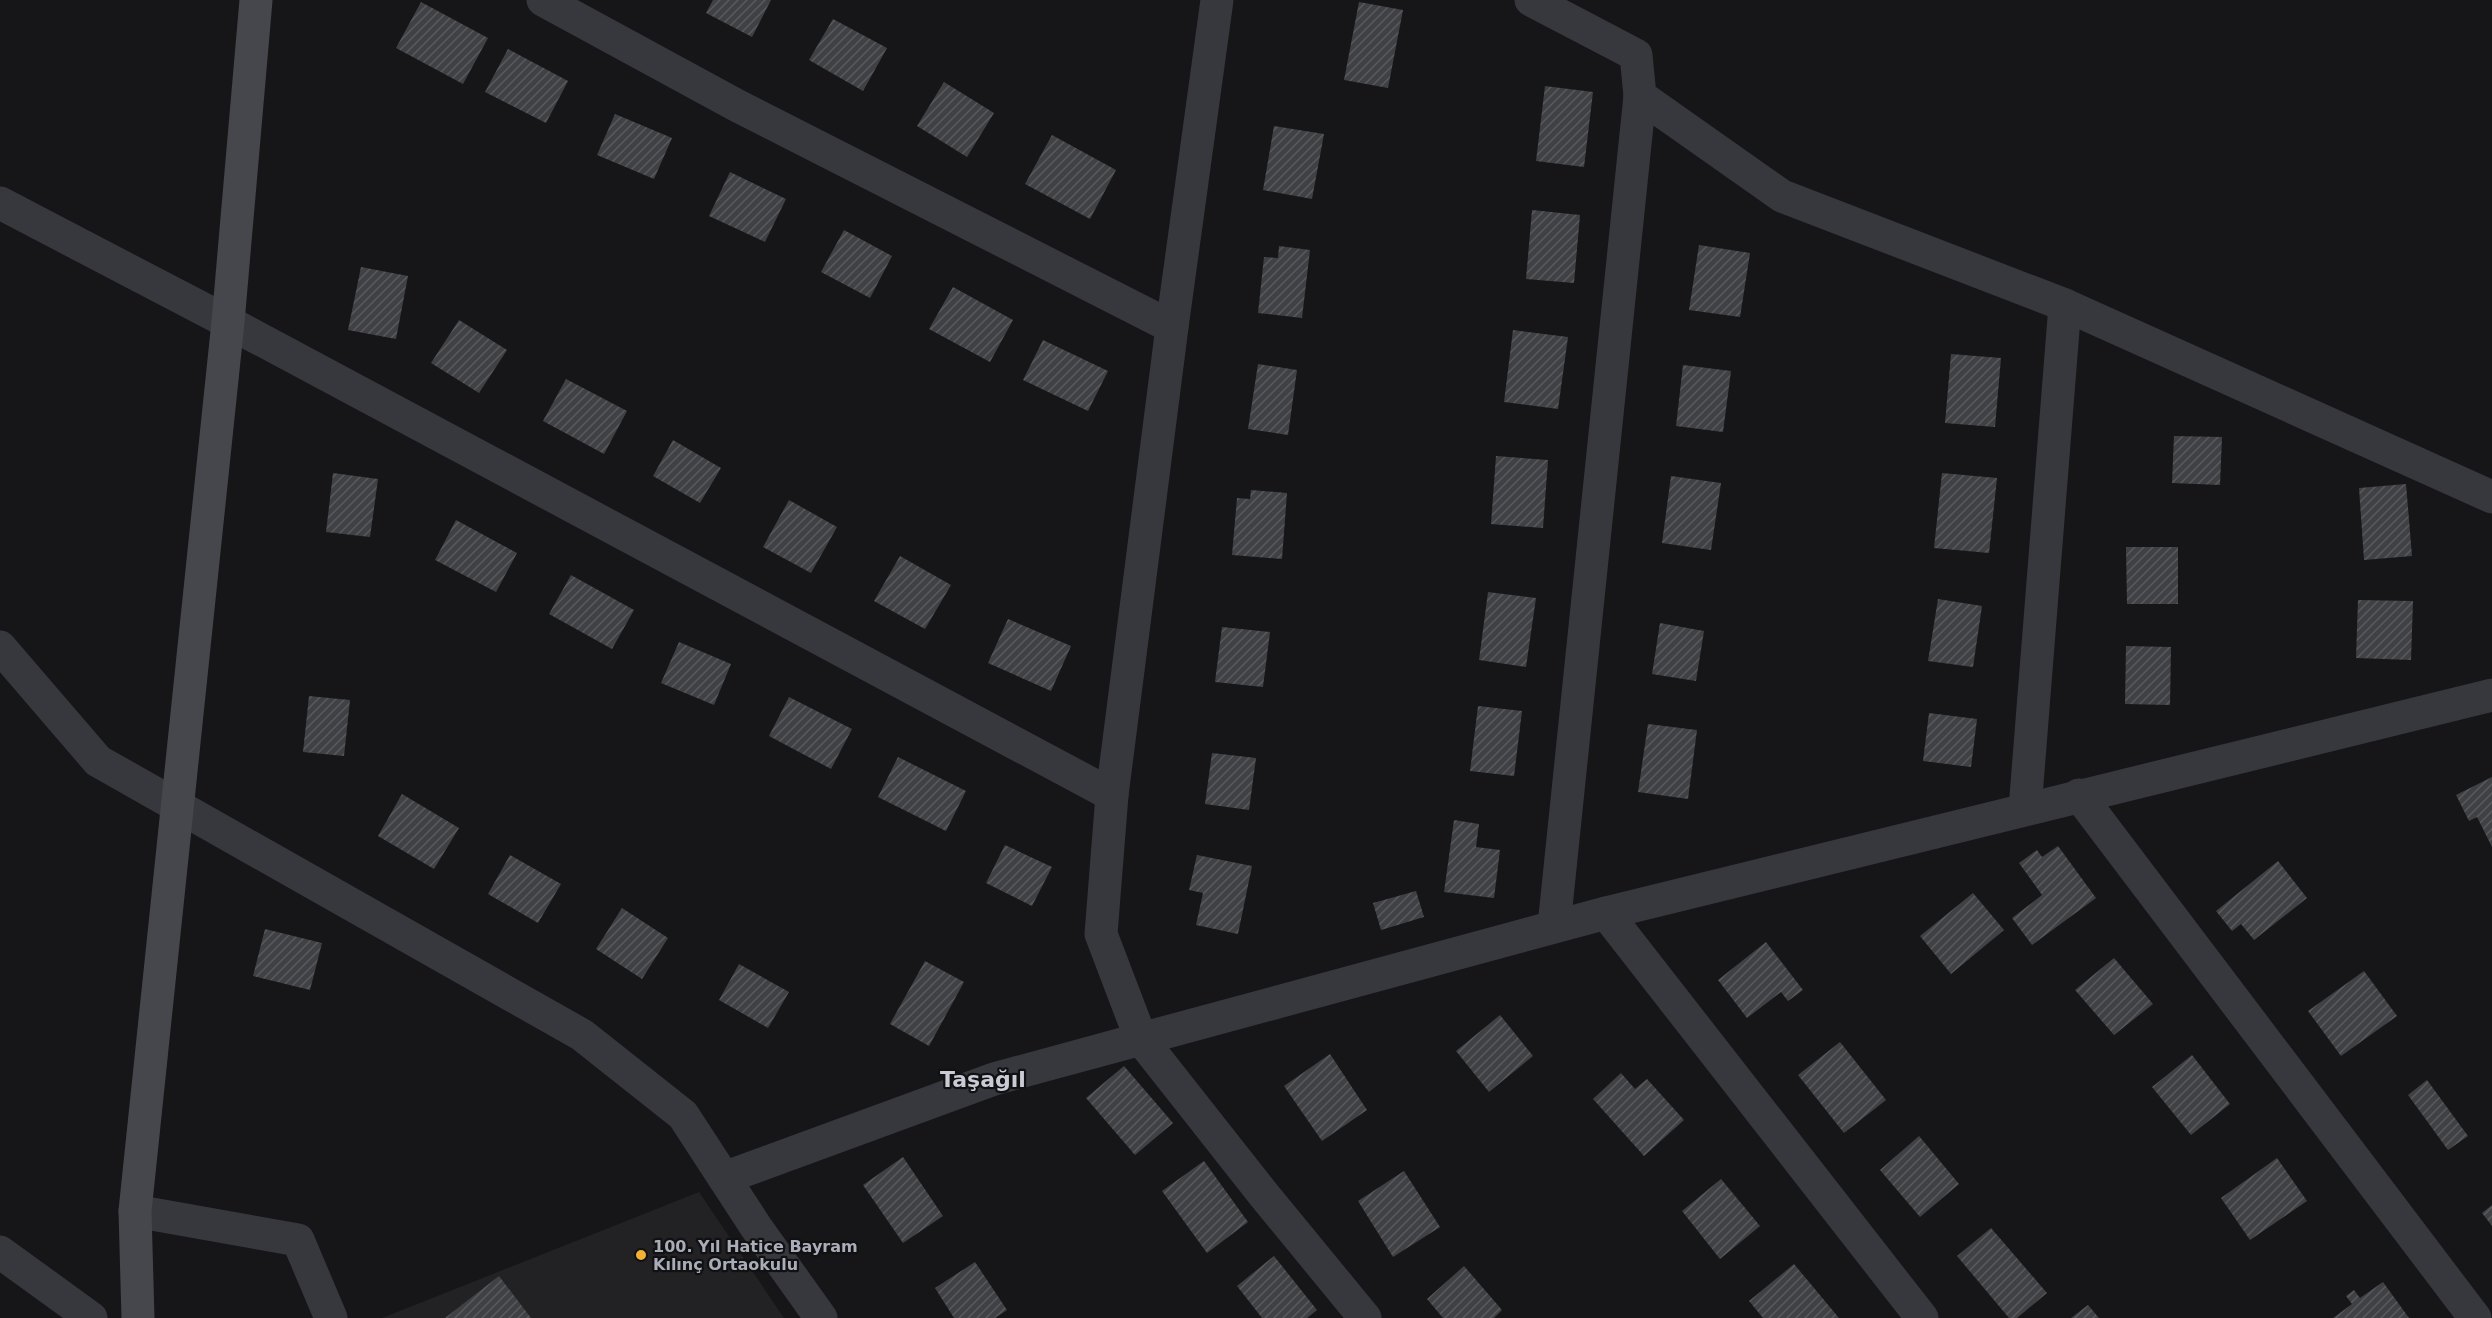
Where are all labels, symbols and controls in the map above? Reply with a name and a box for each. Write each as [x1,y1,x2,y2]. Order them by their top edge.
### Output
district label: Taşağıl [940,1067,1026,1092]
place label: 100. Yıl Hatice Bayram Kılınç Ortaokulu [653,1237,858,1274]
marker: 100. Yıl Hatice Bayram Kılınç Ortaokulu [634,1248,648,1262]

